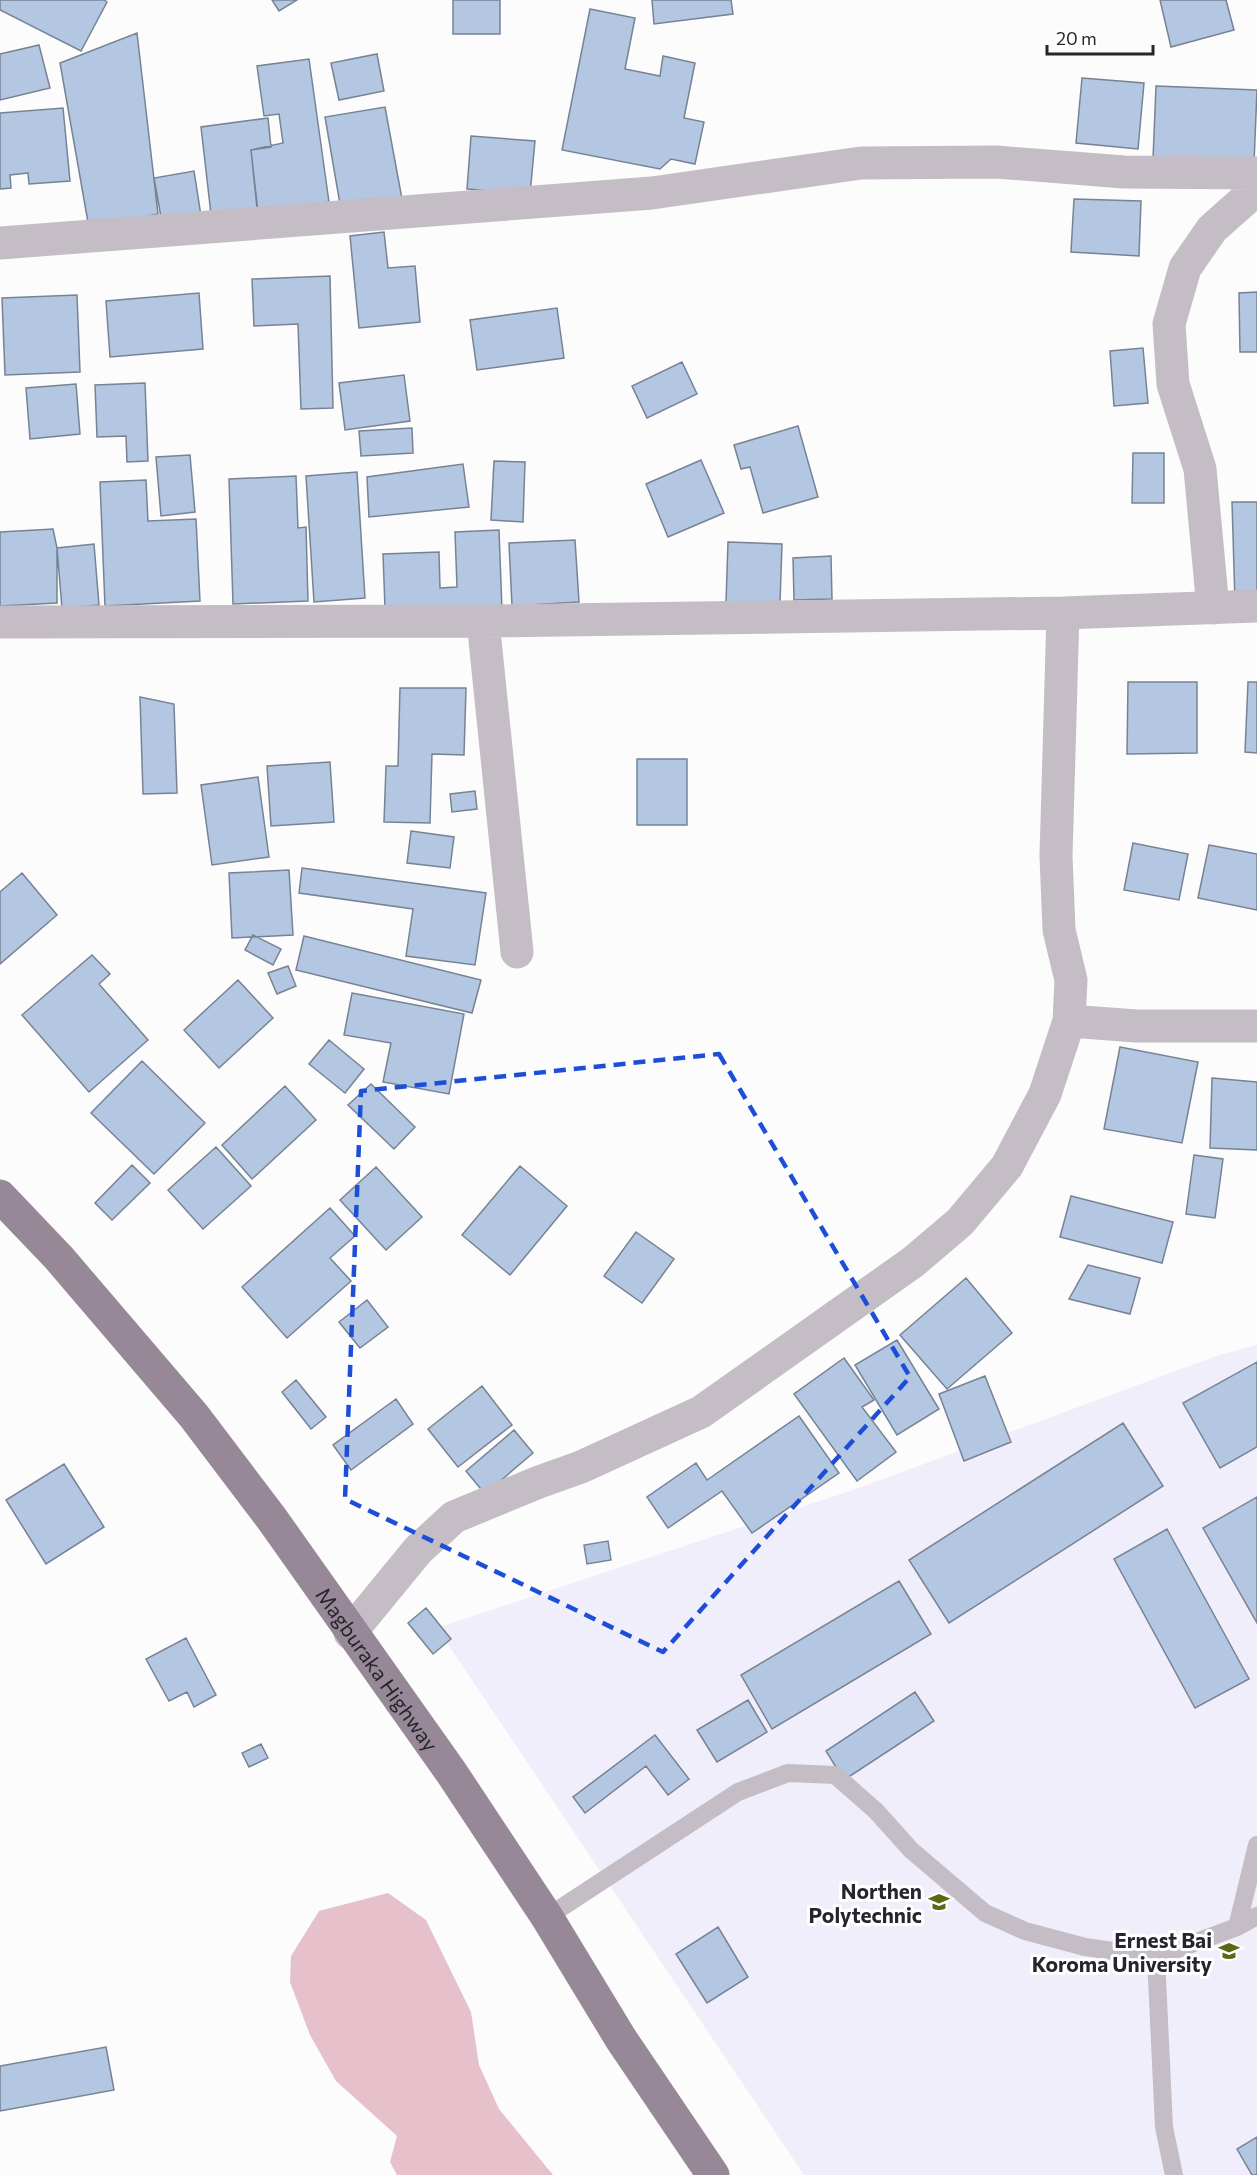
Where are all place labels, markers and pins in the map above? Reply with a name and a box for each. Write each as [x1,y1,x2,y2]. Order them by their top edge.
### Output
place label: Northen Polytechnic [809,1878,922,1927]
school or university icon: Northen Polytechnic [927,1890,951,1914]
place label: Ernest Bai Koroma University [1032,1927,1212,1976]
school or university icon: Ernest Bai Koroma University [1217,1939,1241,1963]

